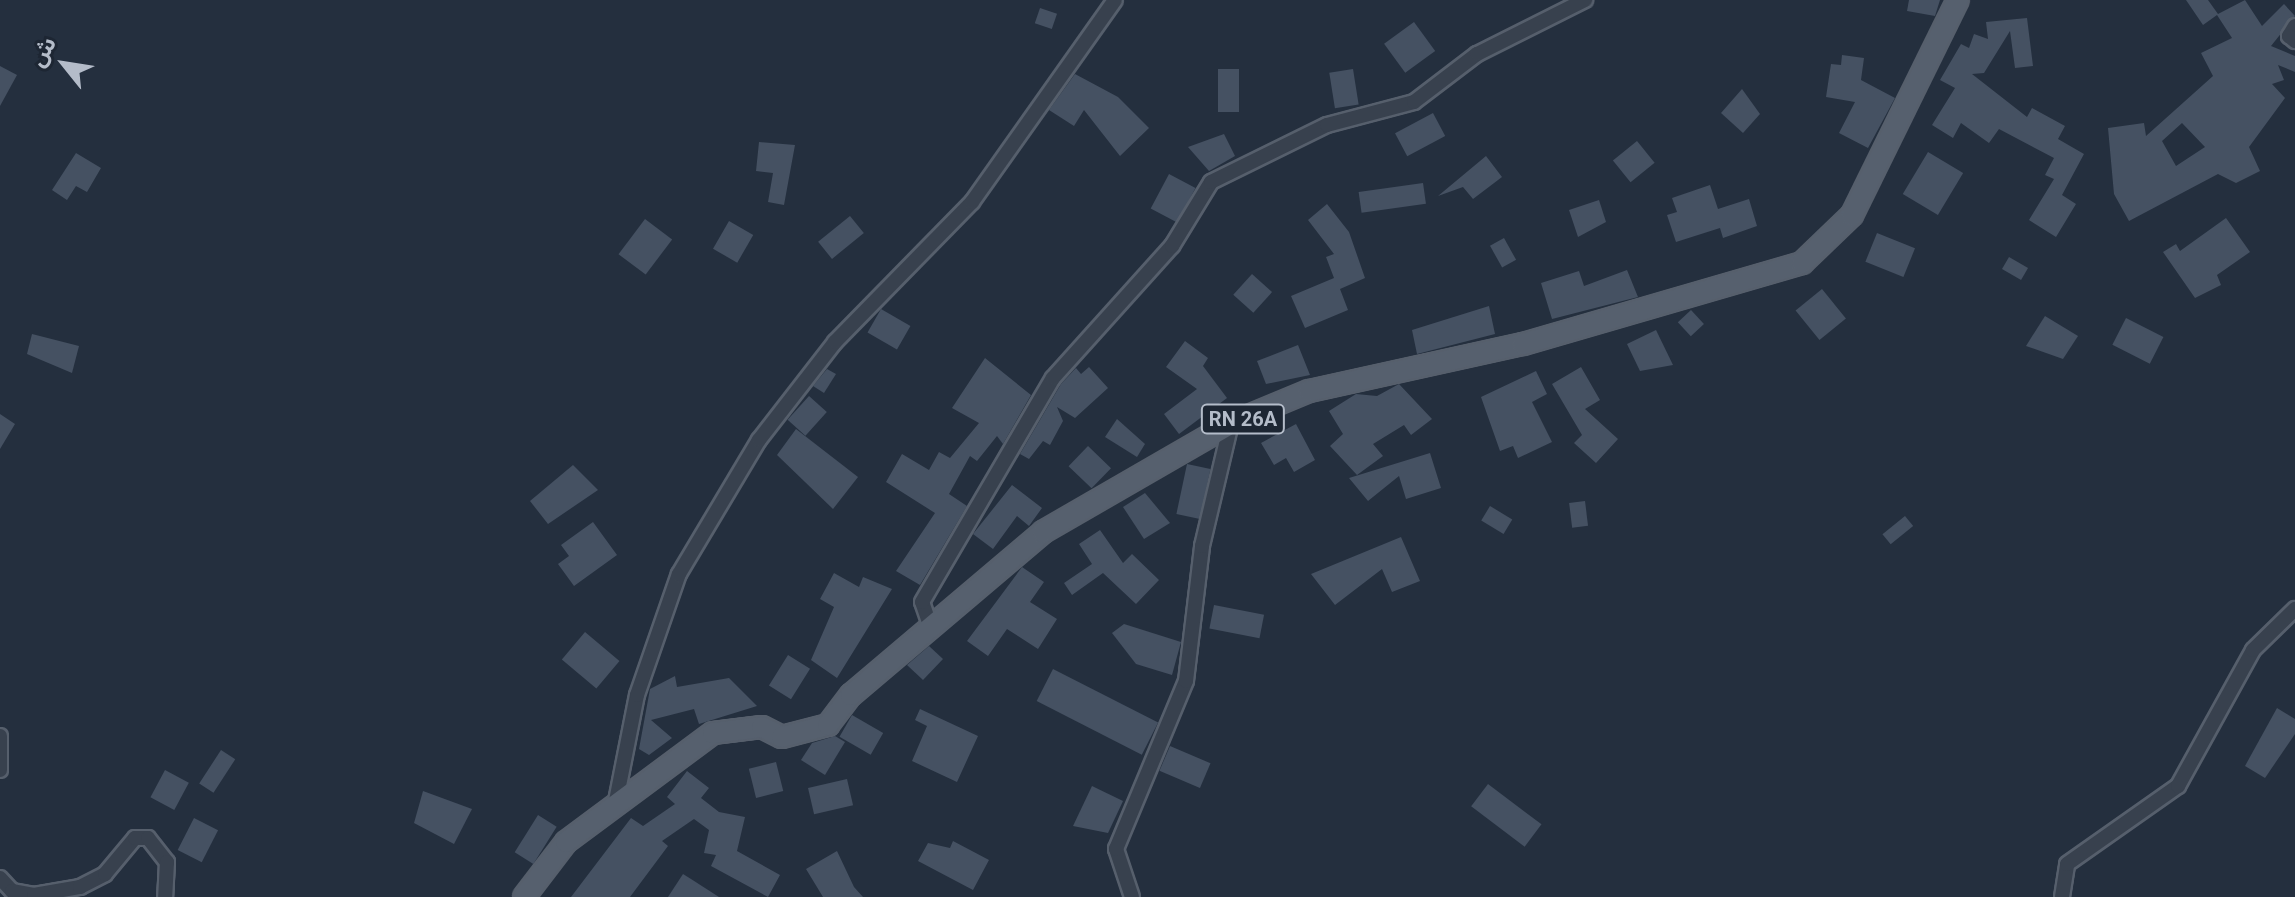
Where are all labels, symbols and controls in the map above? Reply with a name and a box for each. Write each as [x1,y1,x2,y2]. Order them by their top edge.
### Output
north arrow [24,24,104,104]
text: ش [24,32,61,71]
road number: RN 26A [1199,403,1287,435]

